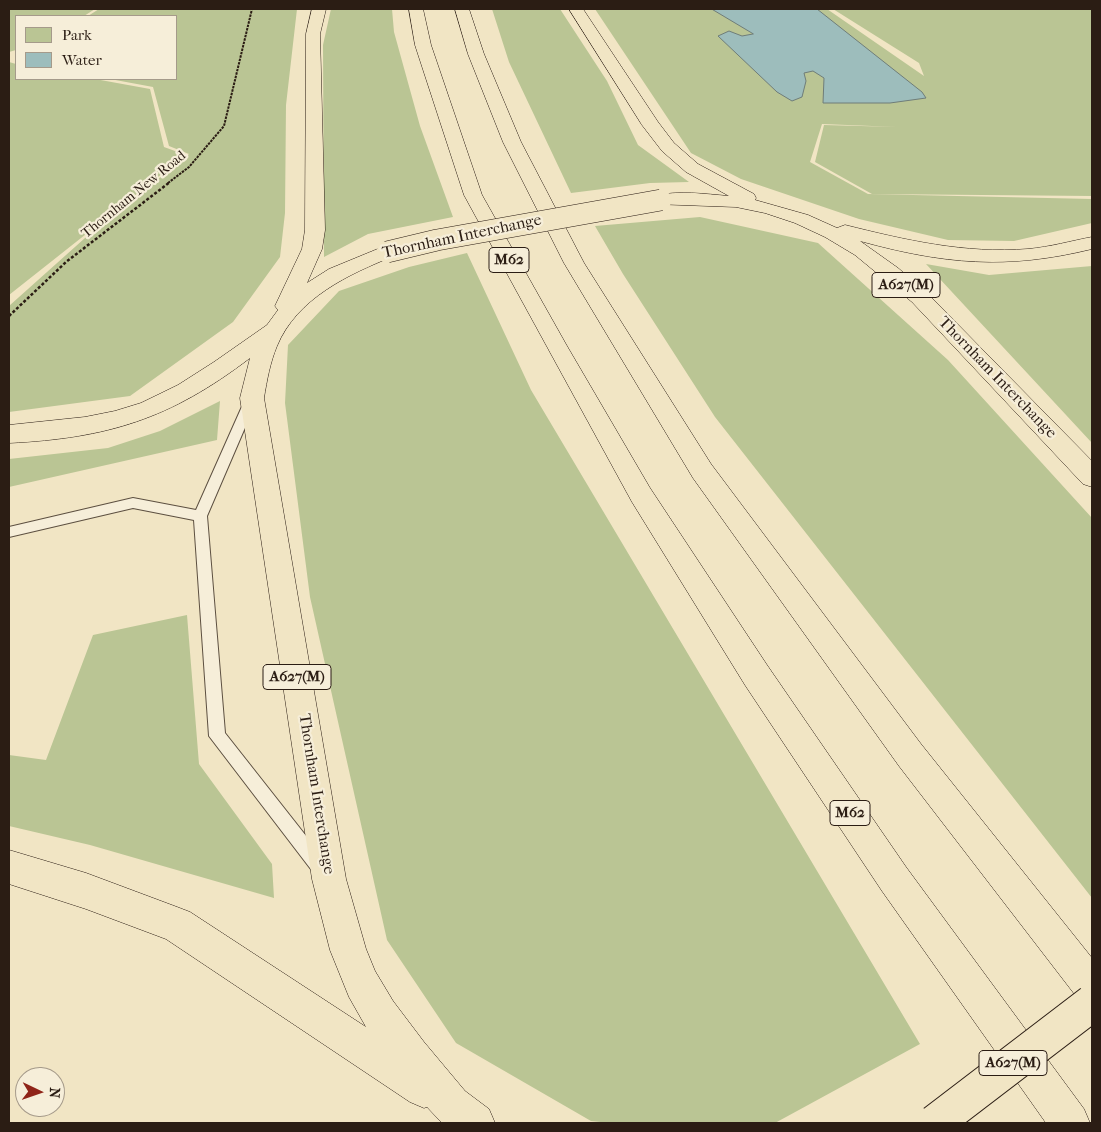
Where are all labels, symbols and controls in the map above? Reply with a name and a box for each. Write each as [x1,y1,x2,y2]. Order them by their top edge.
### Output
legend [15,15,178,80]
text: Park [62,26,92,44]
text: Water [62,51,102,69]
street label: Thornham New Road [78,148,190,242]
street label: Thornham Interchange [381,211,543,263]
road number: M62 [489,248,529,272]
road number: A627(M) [872,272,940,298]
street label: Thornham Interchange [934,313,1060,443]
road number: A627(M) [263,664,331,690]
street label: Thornham Interchange [294,712,338,876]
road number: M62 [830,800,870,826]
road number: A627(M) [979,1050,1047,1076]
north arrow [15,1067,65,1117]
text: N [46,1087,63,1099]

